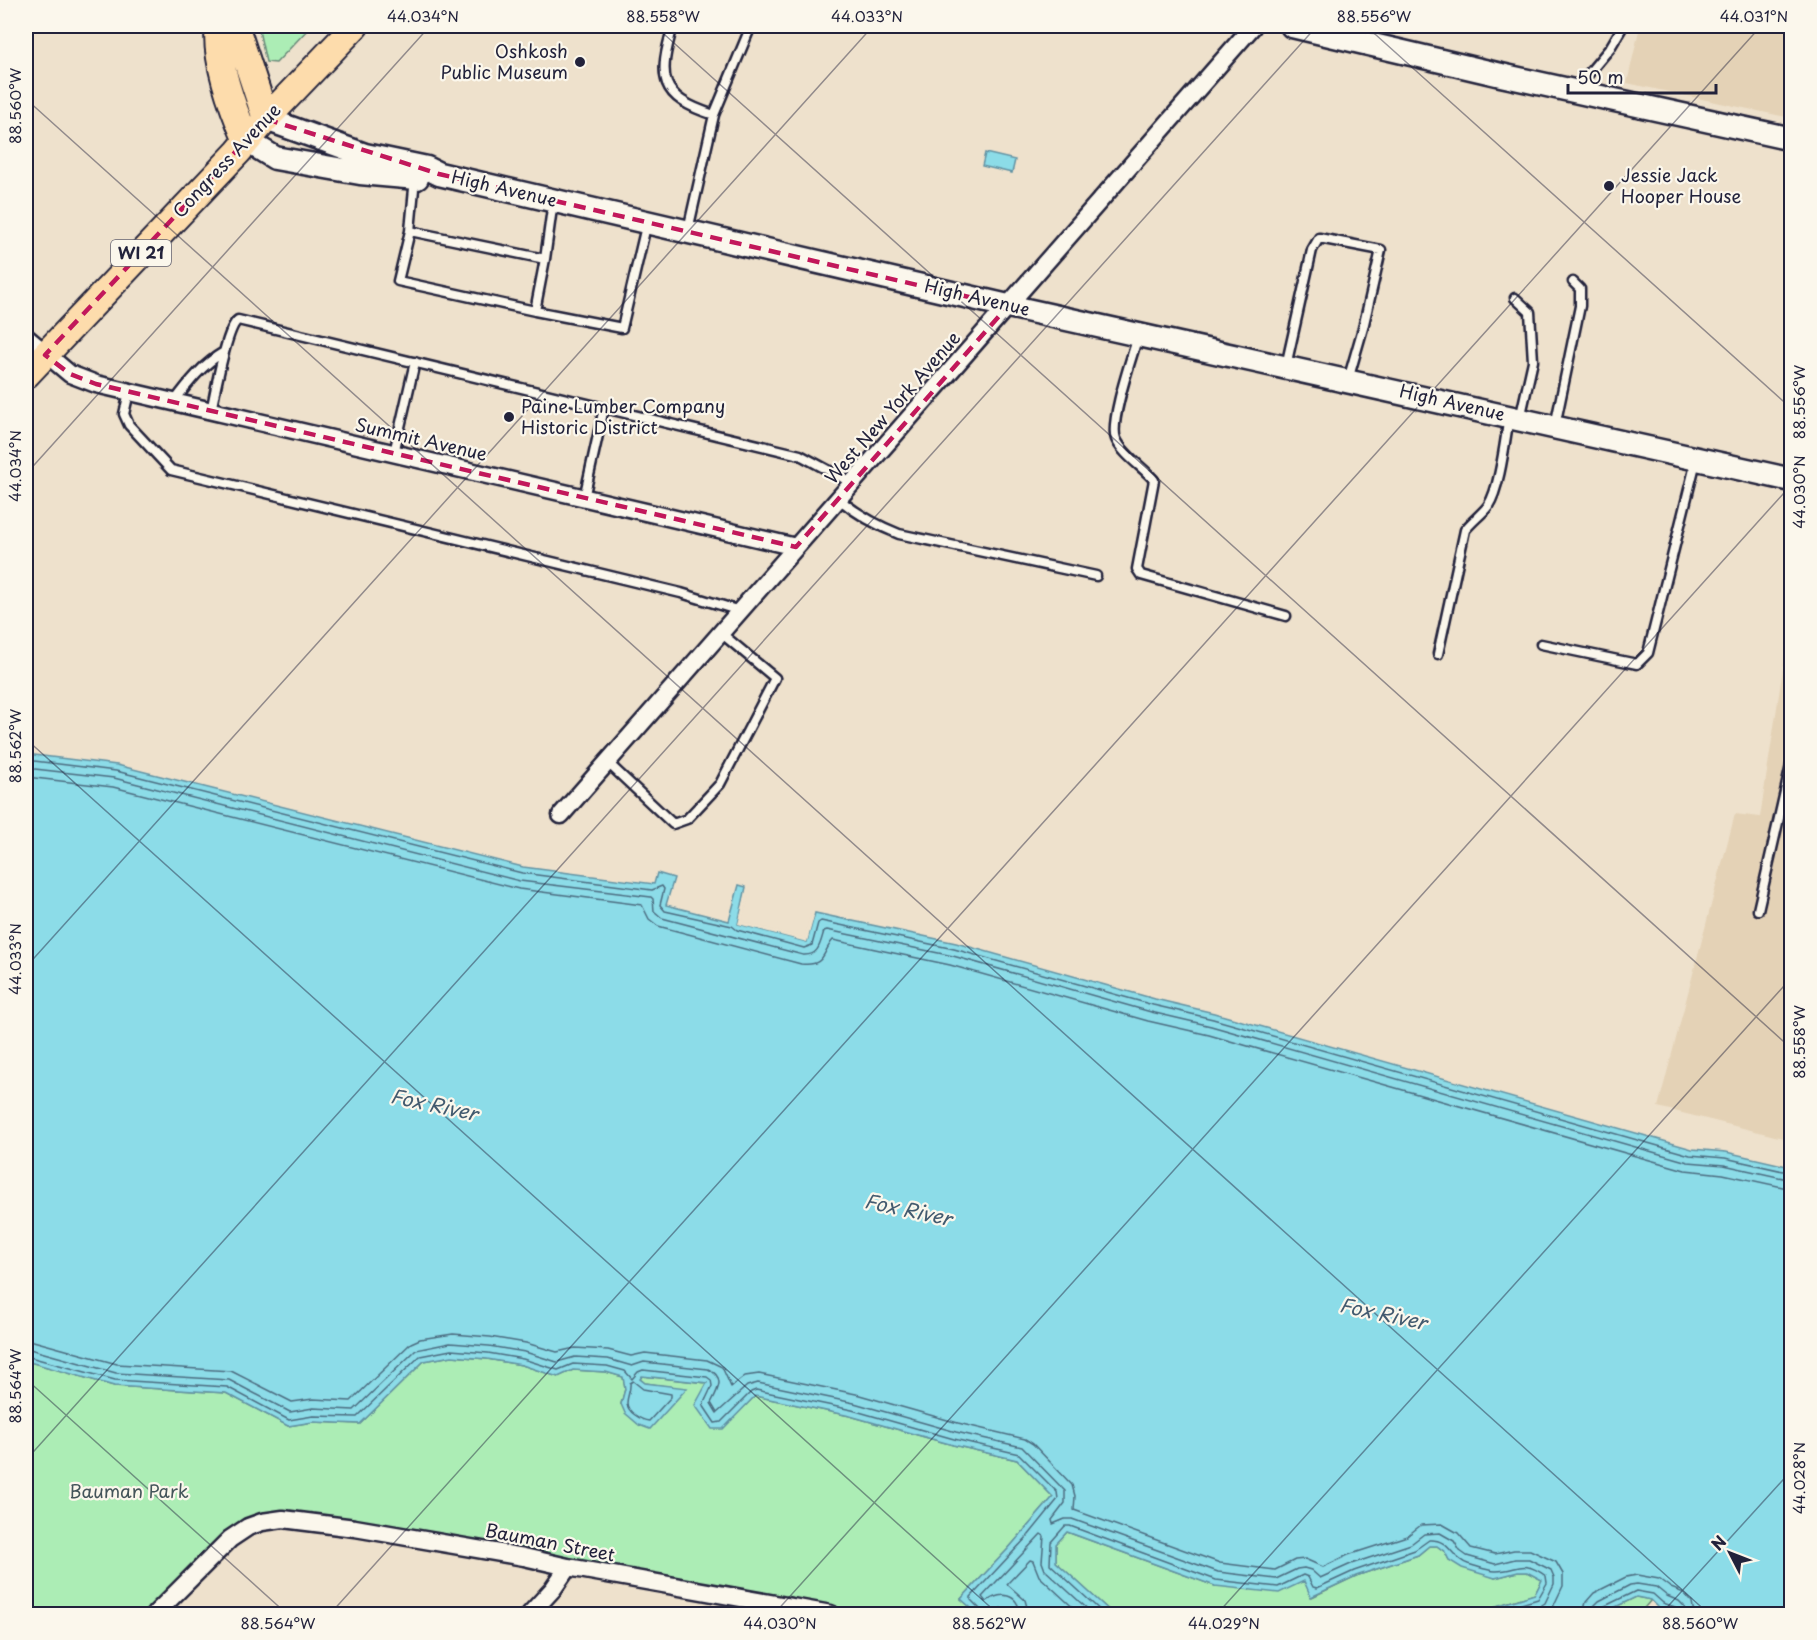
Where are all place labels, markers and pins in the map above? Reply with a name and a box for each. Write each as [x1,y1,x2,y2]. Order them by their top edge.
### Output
place label: Oshkosh Public Museum [440,37,568,85]
marker: Oshkosh Public Museum [573,55,587,69]
place label: Jessie Jack Hooper House [1621,161,1742,209]
marker: Jessie Jack Hooper House [1602,179,1616,193]
place label: Paine Lumber Company Historic District [521,392,725,440]
marker: Paine Lumber Company Historic District [502,410,516,424]

